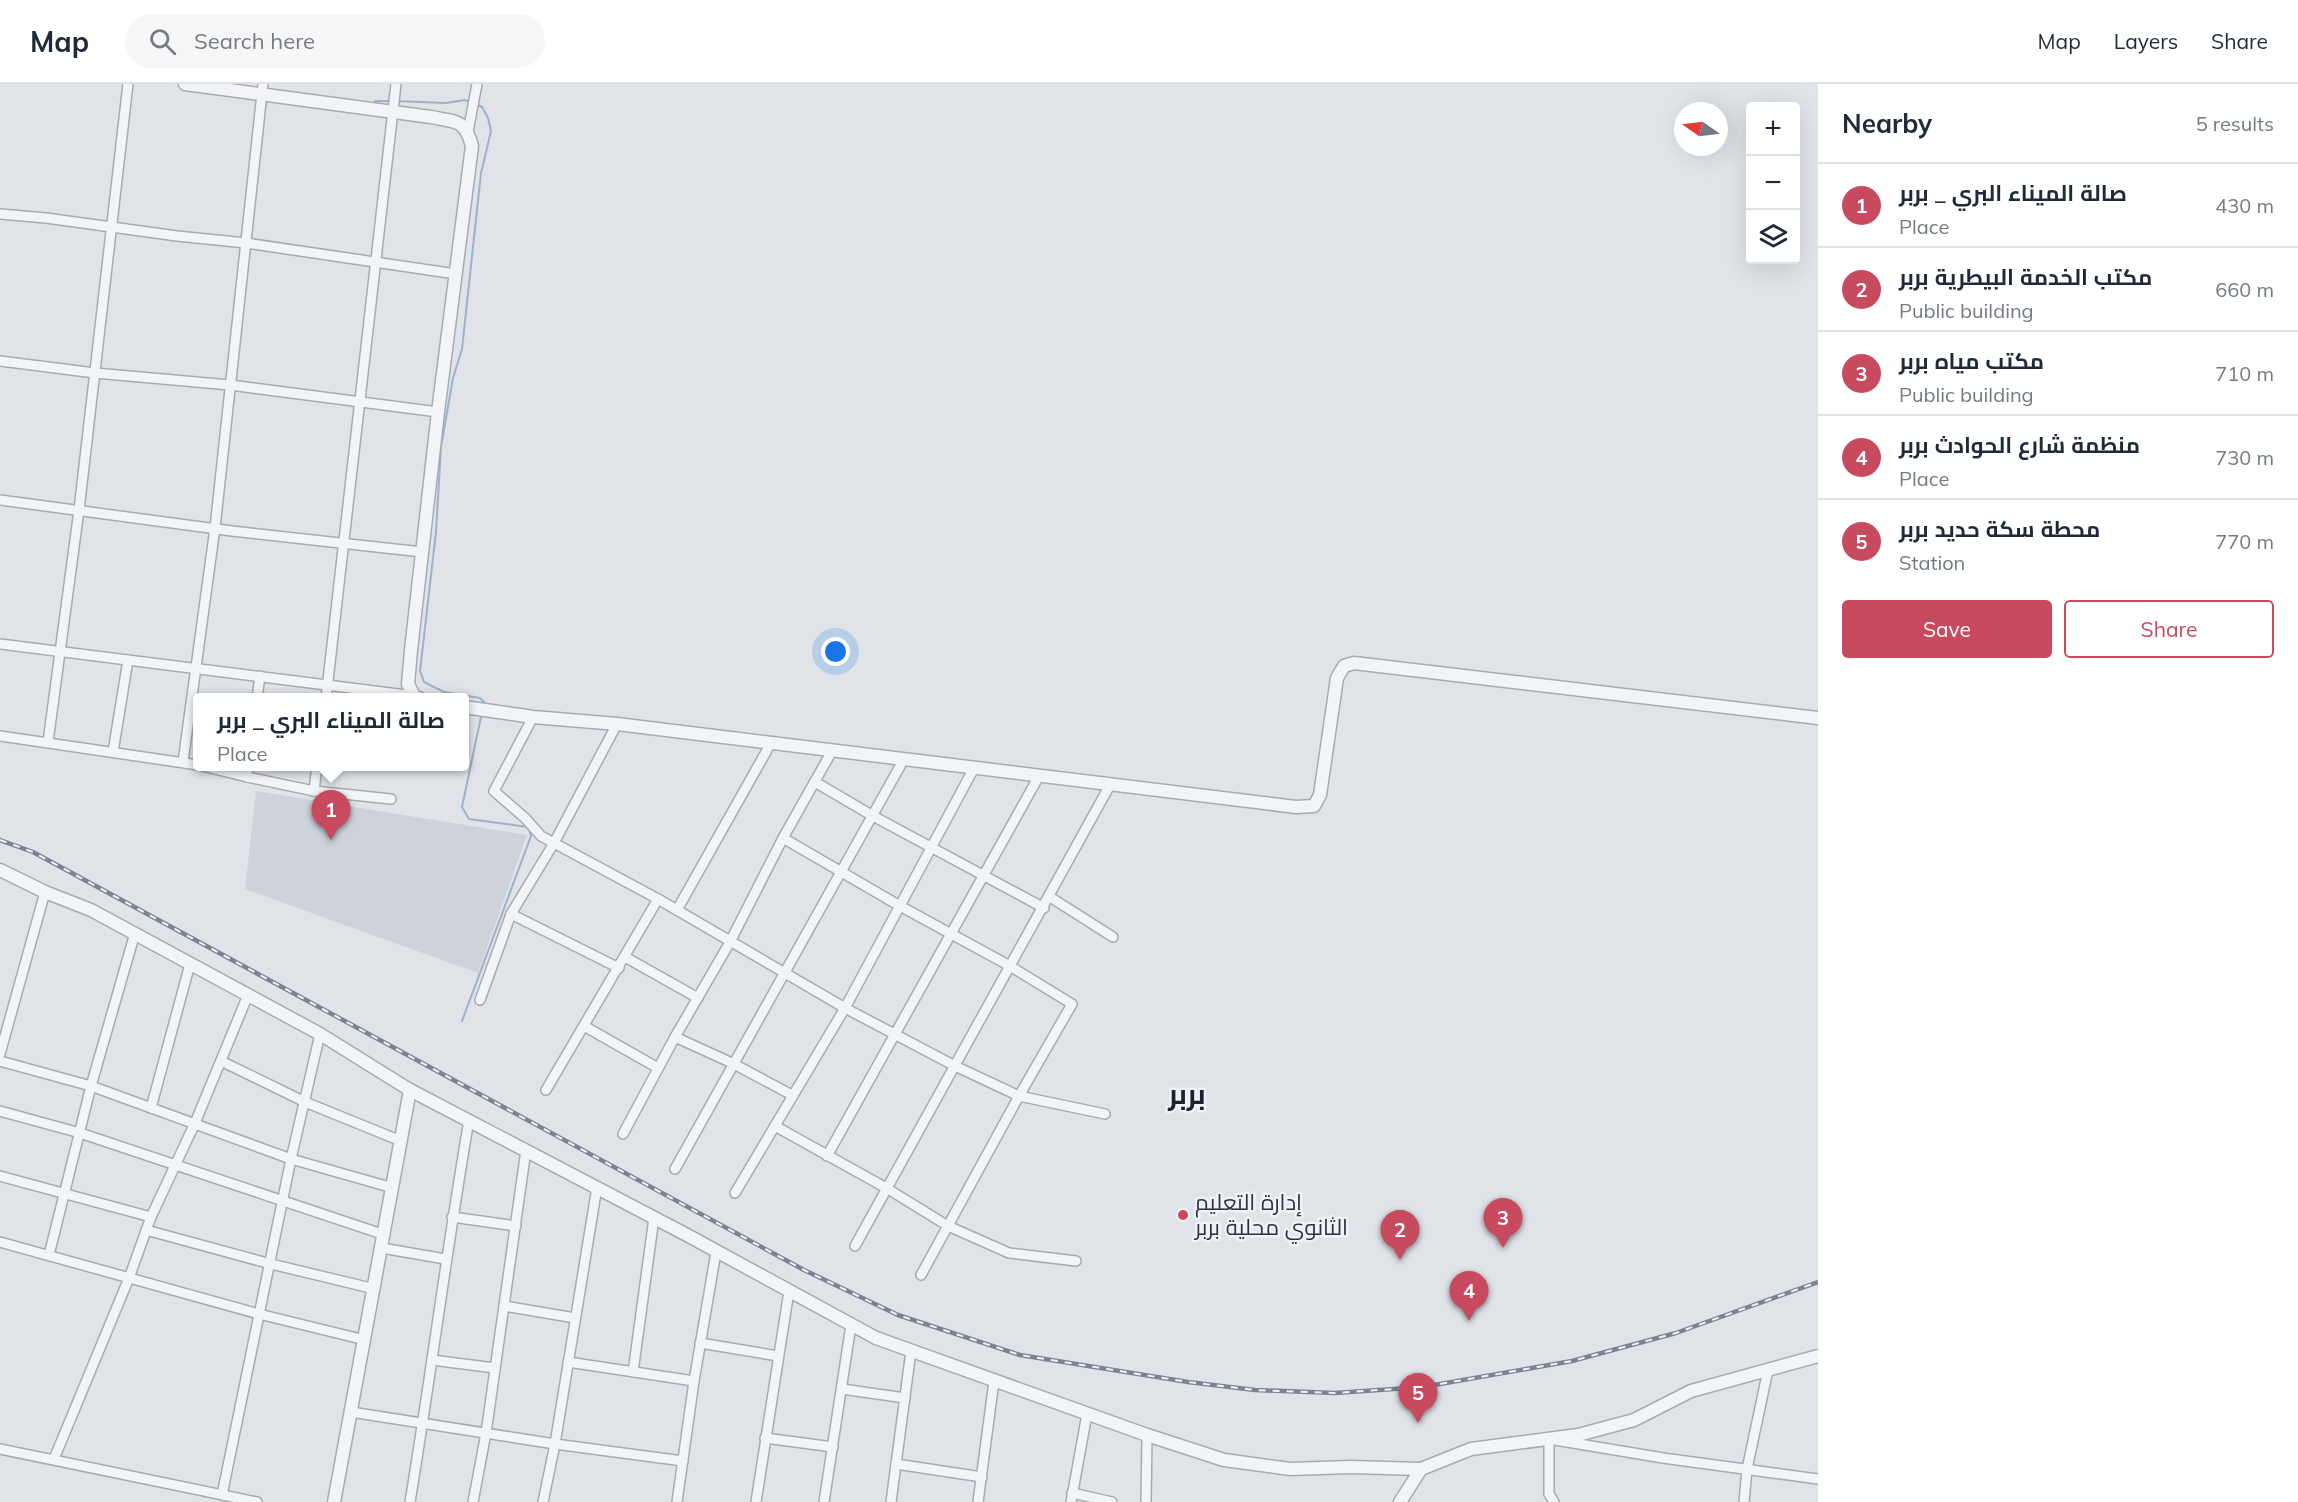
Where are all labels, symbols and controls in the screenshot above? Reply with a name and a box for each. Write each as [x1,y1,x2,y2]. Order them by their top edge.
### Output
search box [125,14,545,68]
text: Map [30,24,89,59]
icon: search [146,25,179,58]
text: Search here [194,27,315,55]
text: Map [2038,28,2081,54]
text: Layers [2114,28,2178,54]
text: Share [2211,28,2268,54]
north arrow [1674,102,1728,156]
map controls [1746,102,1800,264]
button: + [1746,102,1800,156]
text: Nearby [1842,107,1932,140]
text: 5 results [2196,111,2274,136]
button: − [1746,156,1800,210]
text: صالة الميناء البري _ بربر [1899,179,2127,207]
text: 1 [1856,193,1868,218]
text: 430 m [2215,193,2274,218]
button: layers [1746,210,1800,264]
text: Place [1899,214,1949,239]
text: مكتب الخدمة البيطرية بربر [1899,263,2152,291]
text: 2 [1856,277,1868,302]
text: 660 m [2215,277,2274,302]
text: Public building [1899,298,2034,323]
text: مكتب مياه بربر [1899,347,2044,375]
text: 3 [1856,361,1868,386]
text: 710 m [2215,361,2274,386]
text: Public building [1899,382,2034,407]
text: منظمة شارع الحوادث بربر [1899,431,2140,459]
text: 4 [1856,445,1868,470]
text: 730 m [2215,445,2274,470]
text: Place [1899,466,1949,491]
text: محطة سكة حديد بربر [1899,515,2100,543]
text: 5 [1856,529,1868,554]
text: 770 m [2215,529,2274,554]
text: Station [1899,550,1965,575]
button: Save [1842,600,2052,658]
button: Share [2064,600,2274,658]
your location [821,637,850,666]
popup [193,693,469,771]
text: صالة الميناء البري _ بربر [217,706,445,734]
text: Place [217,741,267,766]
pin: 1 [312,790,350,840]
district label: بربر [1167,1076,1206,1111]
place label: إدارة التعليم الثانوي محلية بربر [1193,1188,1348,1244]
pin: 3 [1484,1198,1522,1248]
marker: إدارة التعليم الثانوي محلية بربر [1176,1208,1190,1222]
pin: 2 [1380,1210,1420,1260]
pin: 4 [1450,1272,1488,1321]
pin: 5 [1398,1374,1438,1423]

